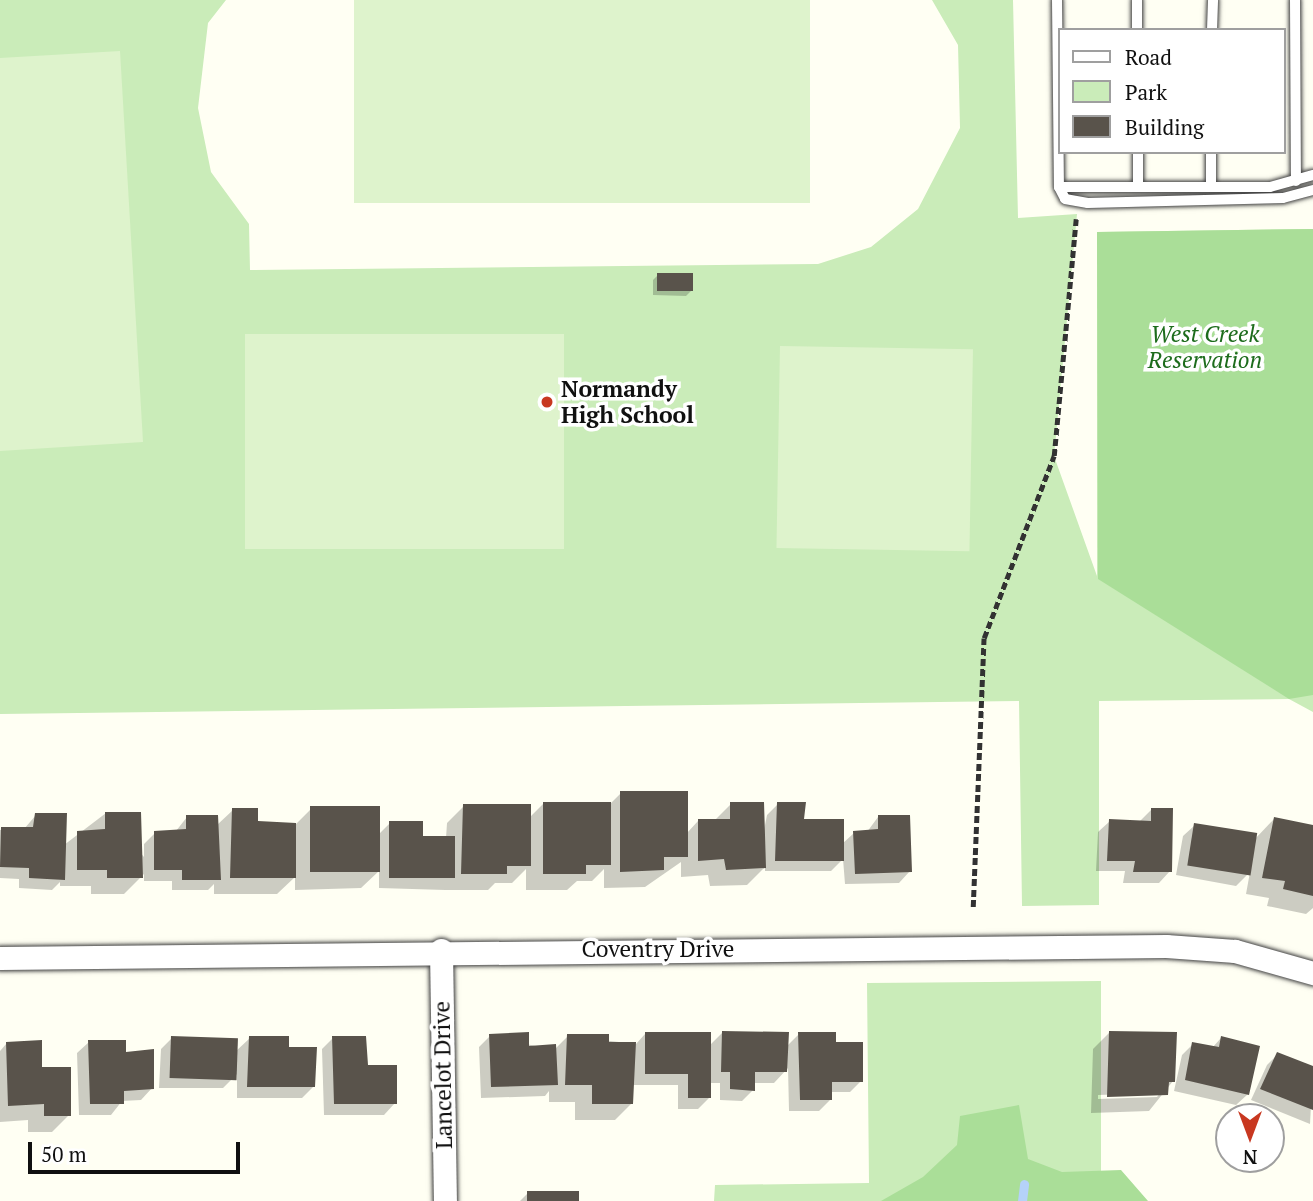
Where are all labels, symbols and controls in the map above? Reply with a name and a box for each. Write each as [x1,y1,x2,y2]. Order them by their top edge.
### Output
legend [1058,28,1285,154]
text: Road [1125,43,1172,71]
text: Park [1125,78,1167,106]
text: Building [1125,113,1204,141]
park label: West Creek Reservation [1148,320,1262,374]
place label: Normandy High School [561,375,694,429]
marker: Normandy High School [539,394,555,410]
street label: Coventry Drive [582,935,734,963]
street label: Lancelot Drive [428,1001,458,1149]
north arrow [1215,1103,1285,1173]
scale bar [32,1128,243,1172]
text: 50 m [41,1140,87,1168]
text: N [1243,1145,1257,1170]

